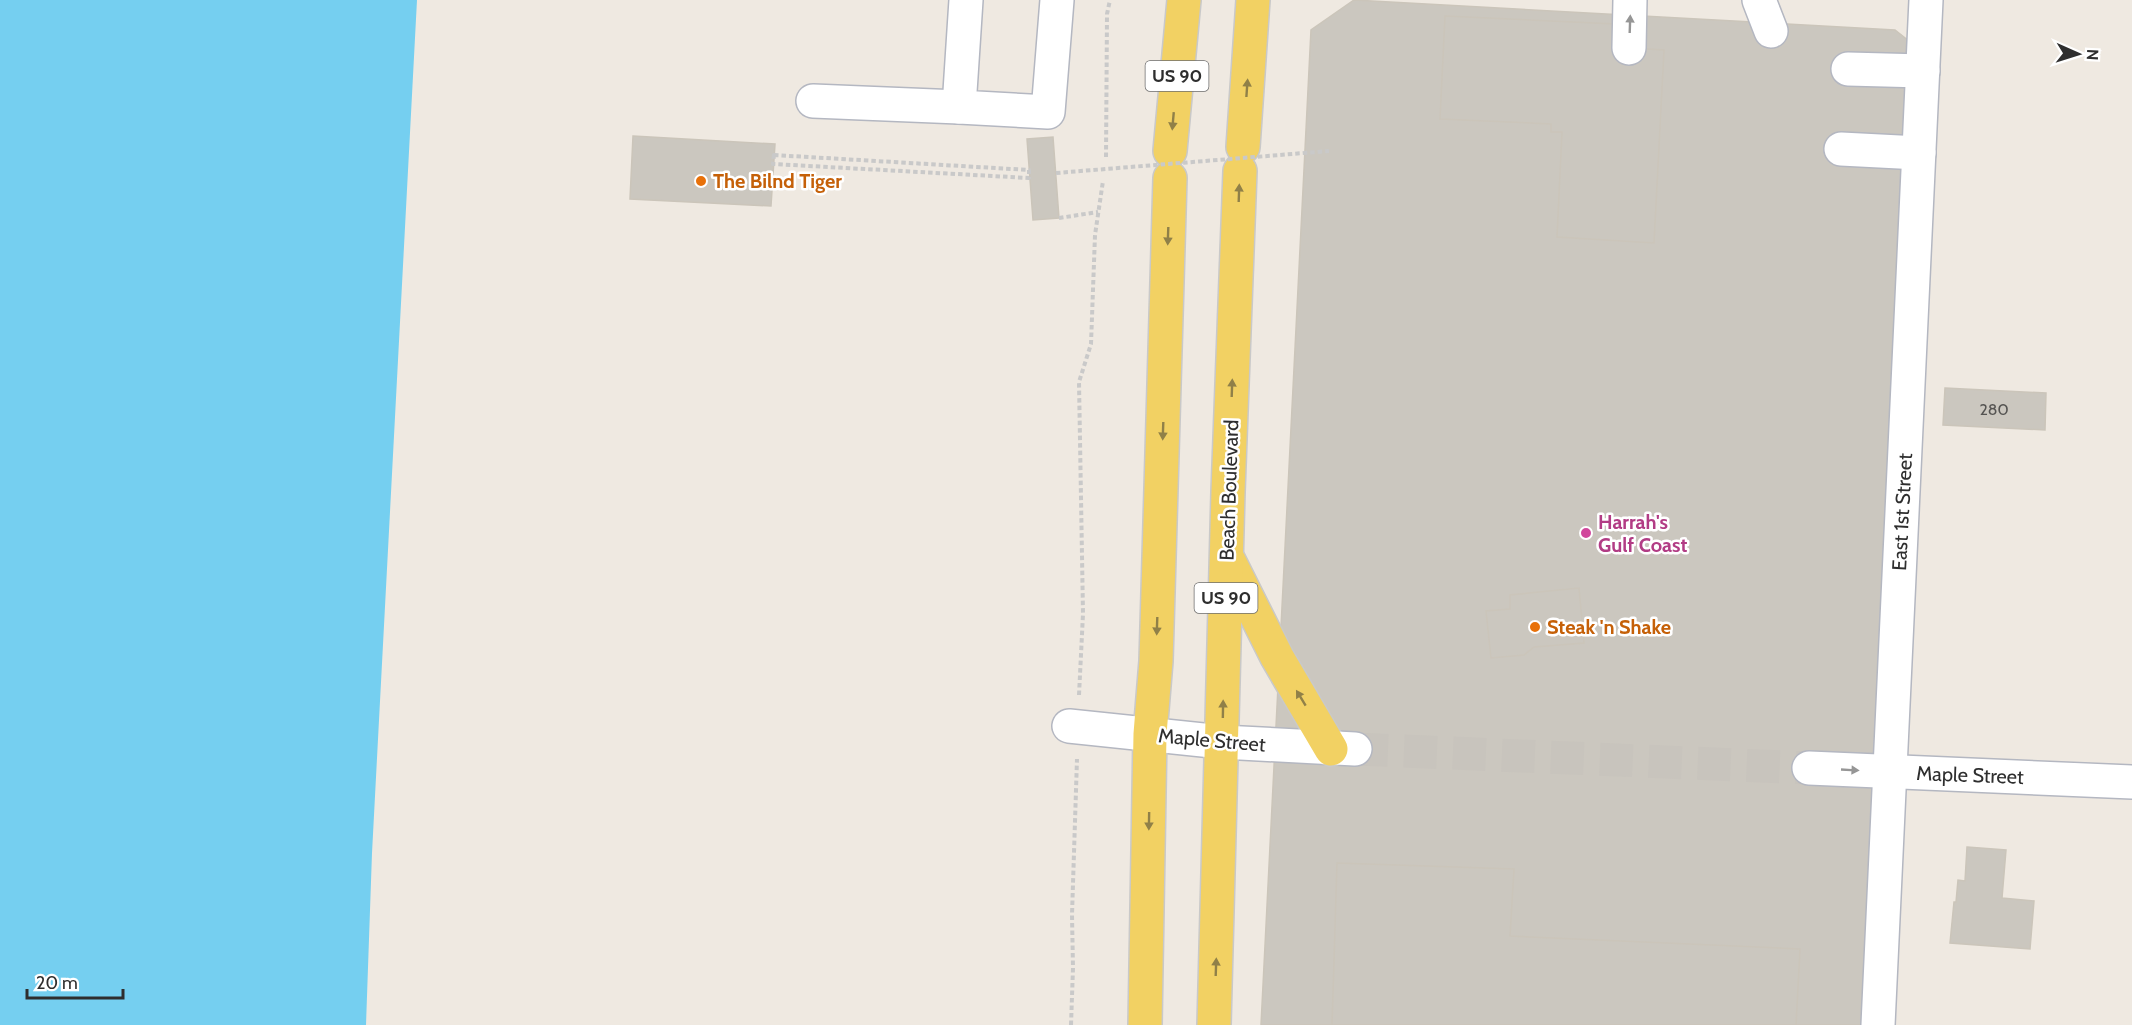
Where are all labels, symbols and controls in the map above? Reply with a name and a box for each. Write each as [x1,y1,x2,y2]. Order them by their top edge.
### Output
one-way arrow [1625,14,1634,33]
north arrow [2048,24,2108,84]
text: N [2083,49,2102,61]
road number: US 90 [1146,61,1208,91]
one-way arrow [1242,79,1251,98]
one-way arrow [1168,112,1178,131]
place label: The Bilnd Tiger [713,169,842,193]
marker: The Bilnd Tiger [694,174,708,188]
one-way arrow [1235,183,1244,202]
one-way arrow [1164,227,1173,246]
one-way arrow [1227,378,1236,397]
house number: 280 [1979,400,2009,419]
street label: Beach Boulevard [1215,419,1243,561]
one-way arrow [1158,422,1167,441]
street label: East 1st Street [1887,452,1917,571]
place label: Harrah's Gulf Coast [1598,510,1687,557]
marker: Harrah's Gulf Coast [1579,526,1593,540]
road number: US 90 [1194,583,1258,613]
place label: Steak 'n Shake [1547,615,1671,639]
one-way arrow [1152,616,1162,635]
marker: Steak 'n Shake [1528,620,1542,634]
one-way arrow [1296,690,1307,706]
one-way arrow [1218,699,1228,718]
street label: Maple Street [1157,723,1267,757]
street label: Maple Street [1916,761,2024,789]
one-way arrow [1840,765,1859,774]
one-way arrow [1144,811,1154,830]
one-way arrow [1211,957,1220,976]
scale bar [27,962,123,1000]
text: 20 m [36,972,78,994]

